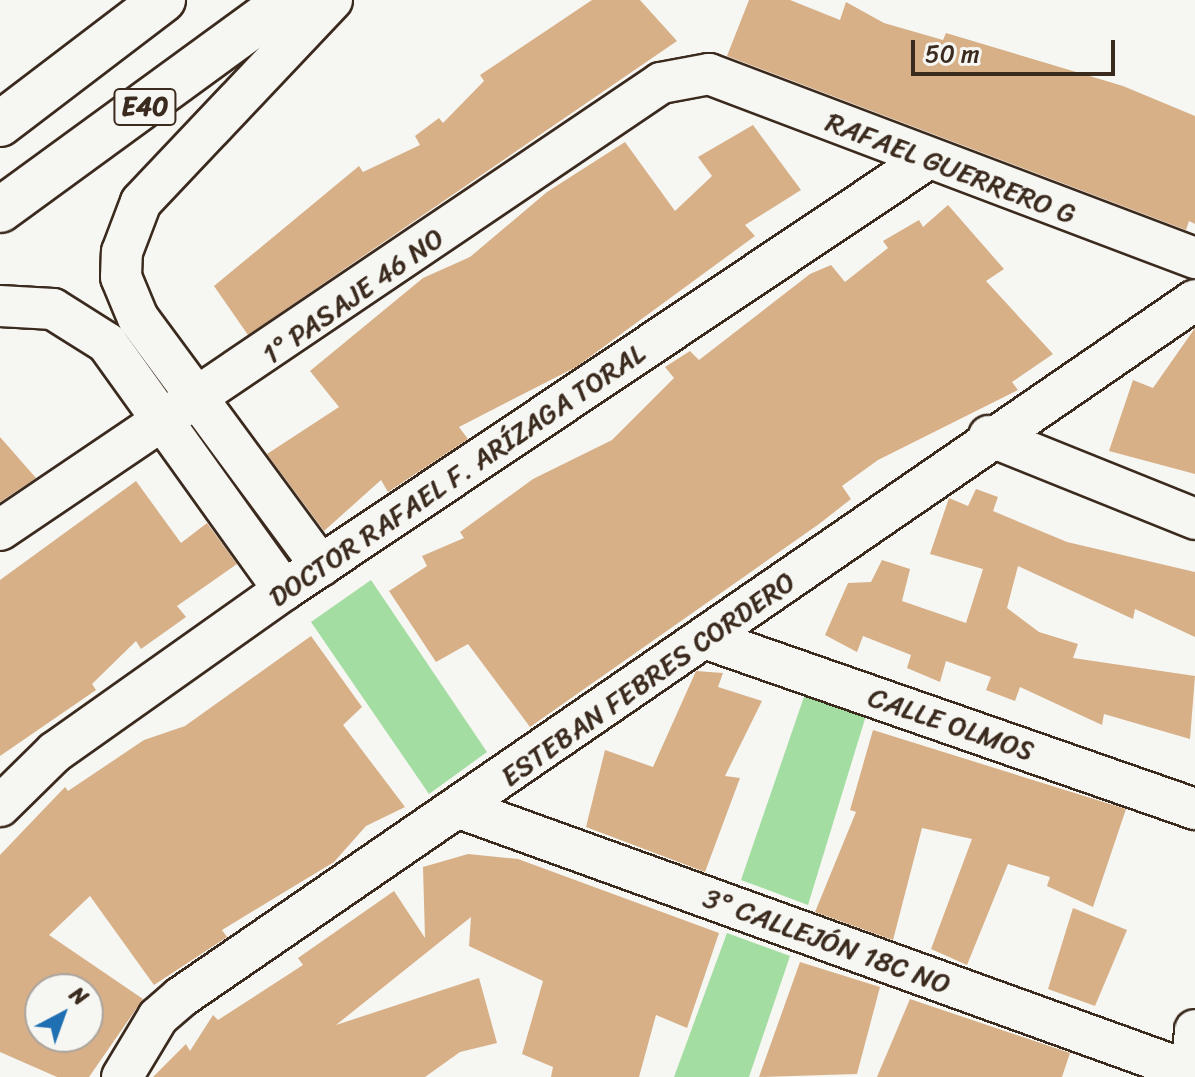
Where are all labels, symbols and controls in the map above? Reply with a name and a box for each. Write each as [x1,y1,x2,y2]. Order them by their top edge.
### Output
scale bar [915,24,1119,74]
text: 50 m [925,33,980,75]
road number: E40 [113,85,177,129]
street label: RAFAEL GUERRERO G [821,105,1081,231]
street label: 1° PASAJE 46 NO [256,221,450,371]
street label: DOCTOR RAFAEL F. ARÍZAGA TORAL [262,336,652,614]
street label: ESTEBAN FEBRES CORDERO [494,564,802,794]
street label: CALLE OLMOS [864,680,1038,768]
street label: 3° CALLEJÓN 18C NO [698,881,956,1001]
north arrow [24,973,104,1053]
text: N [60,976,97,1016]

